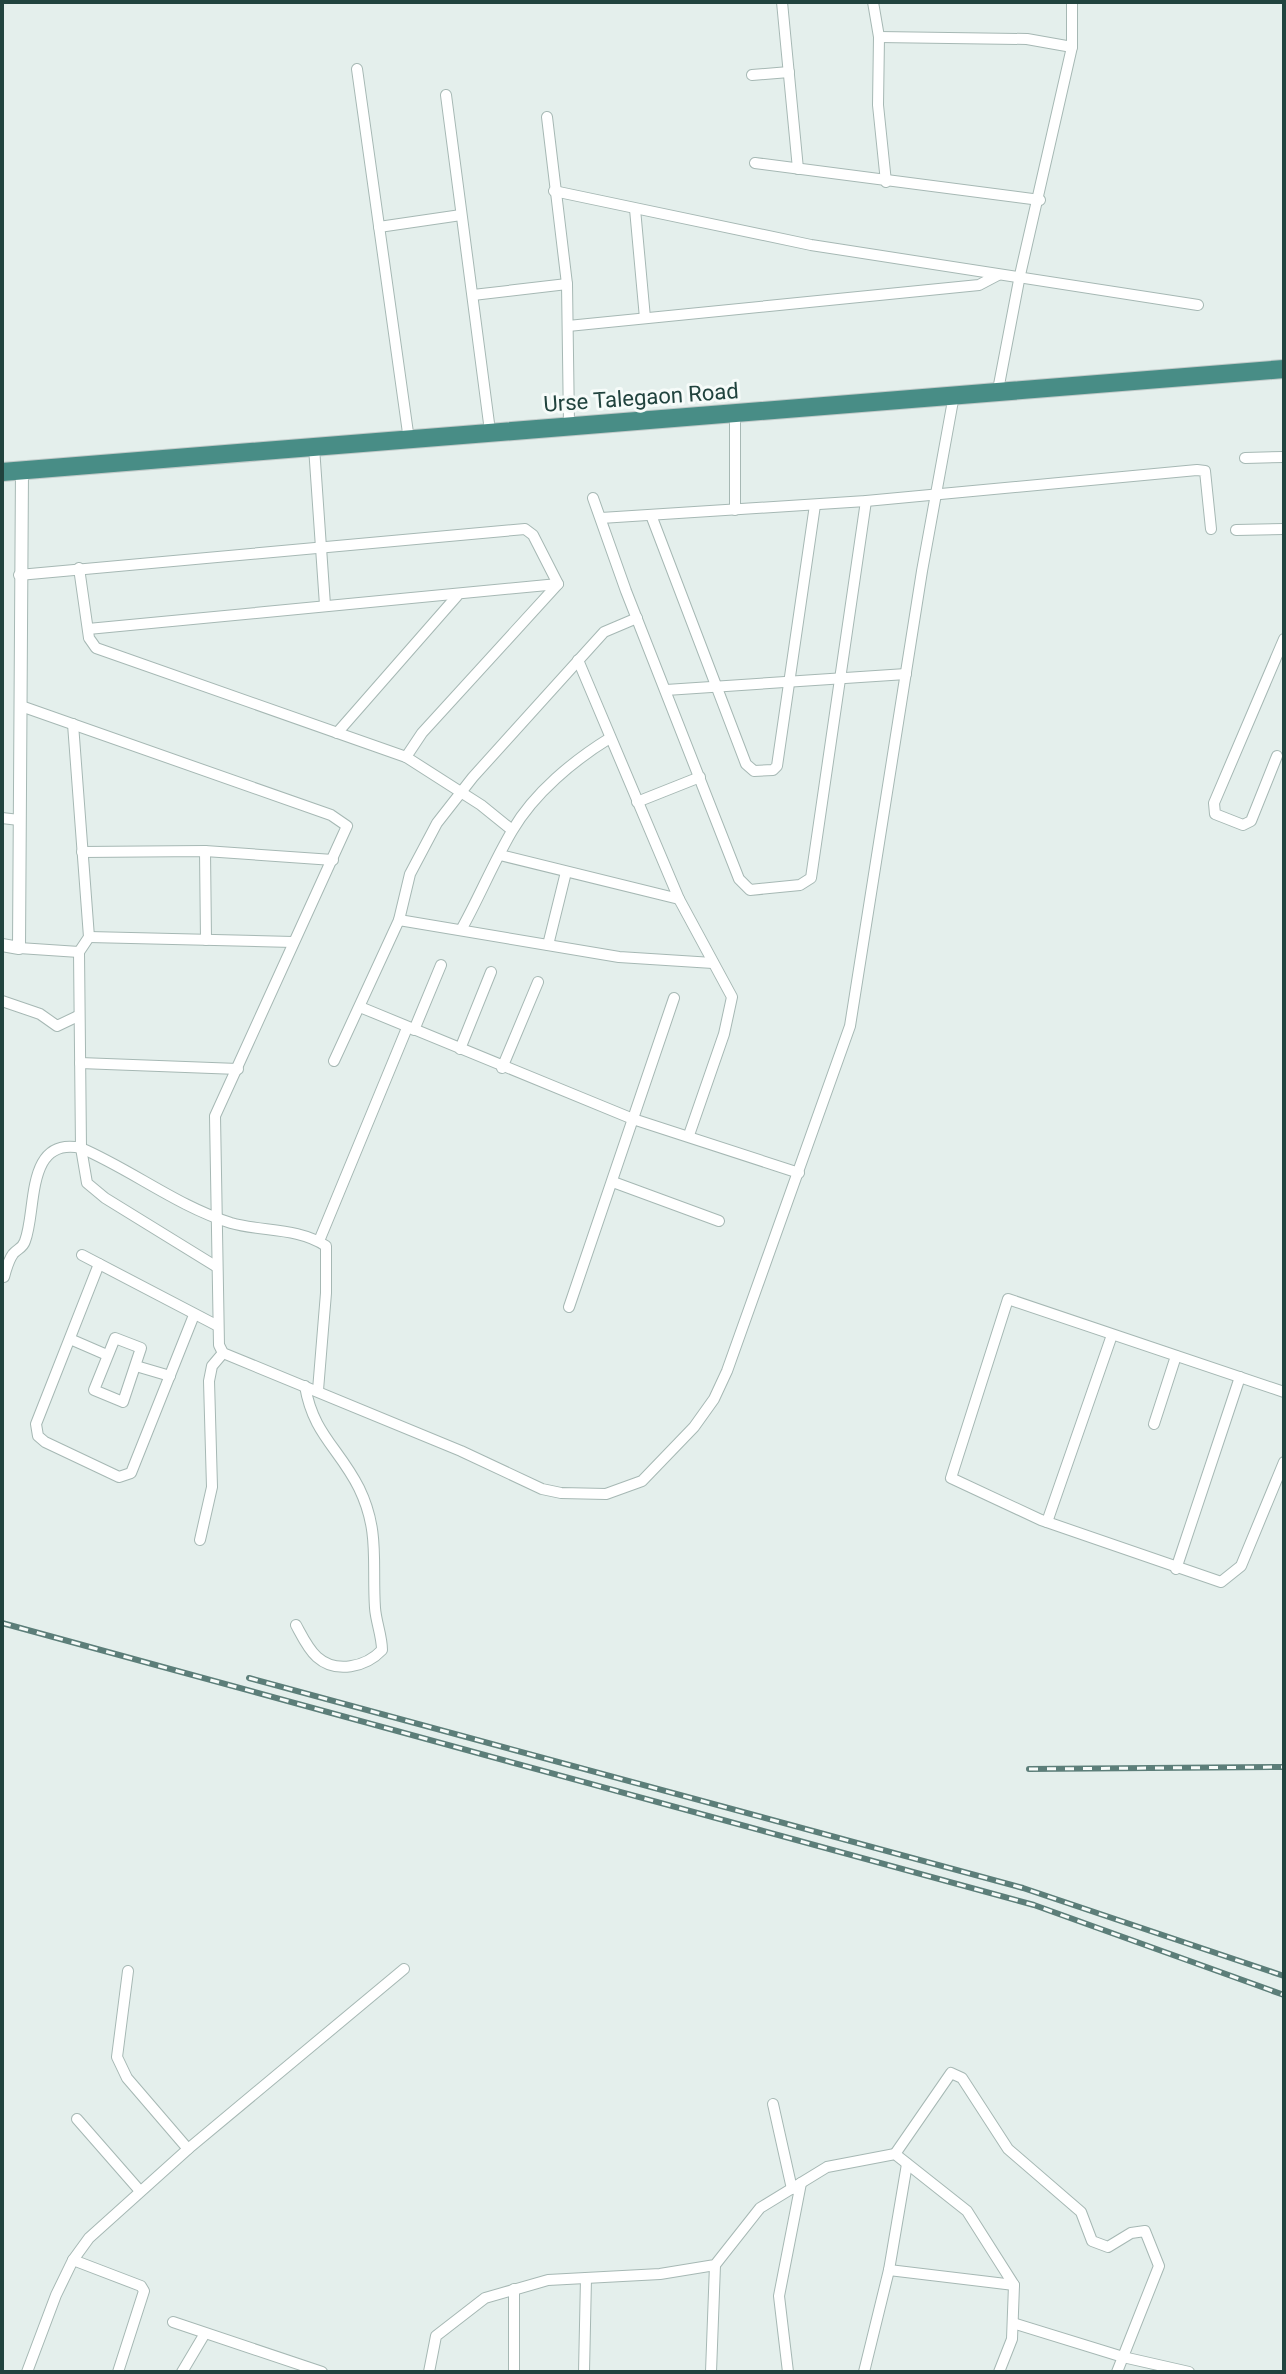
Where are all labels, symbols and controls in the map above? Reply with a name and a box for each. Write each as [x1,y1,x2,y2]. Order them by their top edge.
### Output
street label: Urse Talegaon Road [543,378,739,417]

